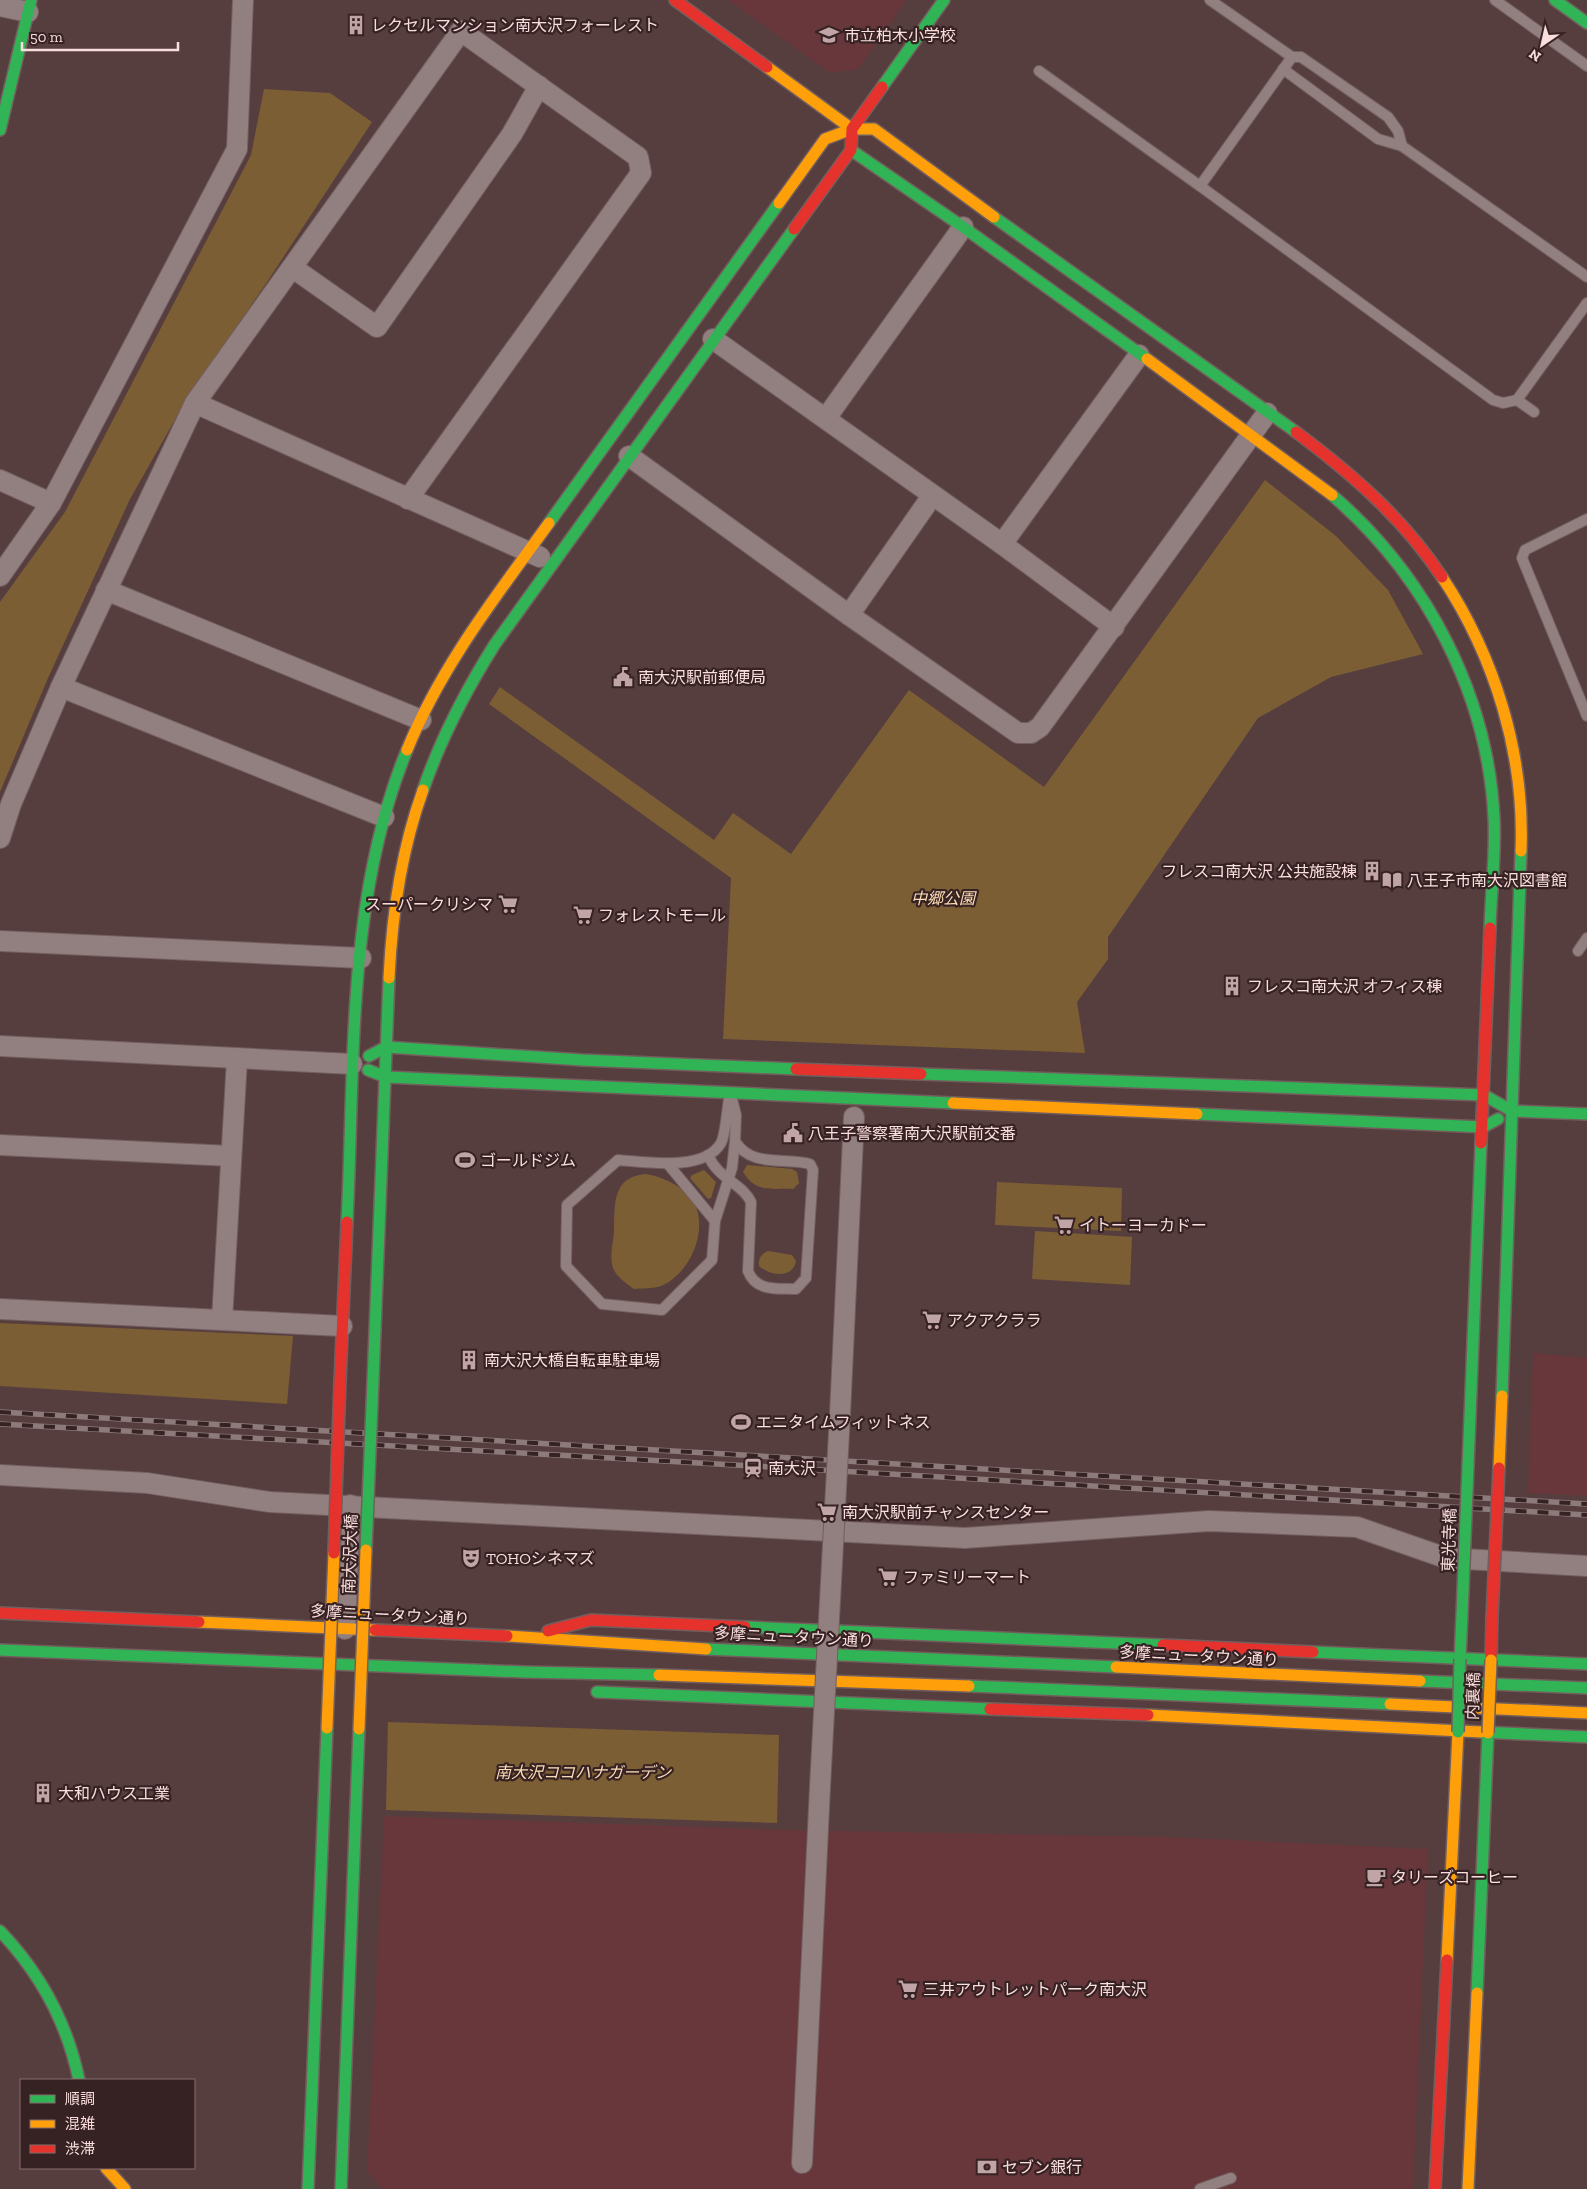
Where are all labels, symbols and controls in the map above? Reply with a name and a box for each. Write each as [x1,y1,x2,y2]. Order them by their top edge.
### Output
building icon: レクセルマンション南大沢フォーレスト [345,14,367,36]
place label: レクセルマンション南大沢フォーレスト [371,16,659,35]
scale bar [22,20,179,52]
north arrow [1517,20,1567,70]
school or university icon: 市立柏木小学校 [818,24,840,46]
place label: 市立柏木小学校 [844,26,956,45]
text: 50 m [30,28,63,46]
text: N [1526,45,1544,65]
public building icon: 南大沢駅前郵便局 [612,666,634,688]
place label: 南大沢駅前郵便局 [638,668,766,687]
building icon: フレスコ南大沢 公共施設棟 [1361,860,1383,882]
place label: フレスコ南大沢 公共施設棟 [1161,862,1357,881]
library icon: 八王子市南大沢図書館 [1381,869,1403,891]
place label: 八王子市南大沢図書館 [1407,871,1567,890]
park label: 中郷公園 [911,889,977,908]
supermarket icon: スーパークリシマ [497,893,519,915]
place label: スーパークリシマ [365,895,493,914]
supermarket icon: フォレストモール [572,904,594,926]
place label: フォレストモール [598,906,726,925]
building icon: フレスコ南大沢 オフィス棟 [1221,975,1243,997]
place label: フレスコ南大沢 オフィス棟 [1247,977,1442,996]
public building icon: 八王子警察署南大沢駅前交番 [782,1122,804,1144]
place label: 八王子警察署南大沢駅前交番 [808,1124,1016,1143]
sports icon: ゴールドジム [454,1149,476,1171]
place label: ゴールドジム [480,1151,576,1170]
supermarket icon: イトーヨーカドー [1053,1214,1075,1236]
place label: イトーヨーカドー [1079,1216,1207,1235]
supermarket icon: アクアクララ [921,1309,943,1331]
place label: アクアクララ [947,1311,1041,1330]
building icon: 南大沢大橋自転車駐車場 [458,1349,480,1371]
place label: 南大沢大橋自転車駐車場 [484,1351,660,1370]
sports icon: エニタイムフィットネス [730,1411,752,1433]
place label: エニタイムフィットネス [756,1413,930,1432]
station icon: 南大沢 [742,1457,764,1479]
place label: 南大沢 [768,1459,816,1478]
supermarket icon: 南大沢駅前チャンスセンター [816,1501,838,1523]
place label: 南大沢駅前チャンスセンター [842,1503,1050,1522]
street label: 東光寺橋 [1438,1508,1460,1572]
street label: 南大沢大橋 [339,1514,361,1594]
theatre icon: TOHOシネマズ [460,1547,482,1569]
place label: TOHOシネマズ [486,1549,595,1568]
supermarket icon: ファミリーマート [877,1566,899,1588]
place label: ファミリーマート [903,1568,1031,1587]
street label: 多摩ニュータウン通り [310,1601,470,1629]
street label: 多摩ニュータウン通り [714,1623,874,1651]
street label: 多摩ニュータウン通り [1119,1642,1279,1670]
street label: 内裏橋 [1463,1672,1483,1720]
park label: 南大沢ココハナガーデン [495,1763,672,1782]
building icon: 大和ハウス工業 [32,1782,54,1804]
place label: 大和ハウス工業 [58,1784,170,1803]
cafe icon: タリーズコーヒー [1365,1866,1387,1888]
place label: タリーズコーヒー [1391,1868,1518,1887]
supermarket icon: 三井アウトレットパーク南大沢 [897,1978,919,2000]
place label: 三井アウトレットパーク南大沢 [923,1980,1147,1999]
legend [20,2079,195,2169]
text: 順調 [65,2090,95,2108]
text: 混雑 [65,2115,95,2133]
text: 渋滞 [65,2140,95,2158]
bank icon: セブン銀行 [976,2156,998,2178]
place label: セブン銀行 [1002,2158,1082,2177]

